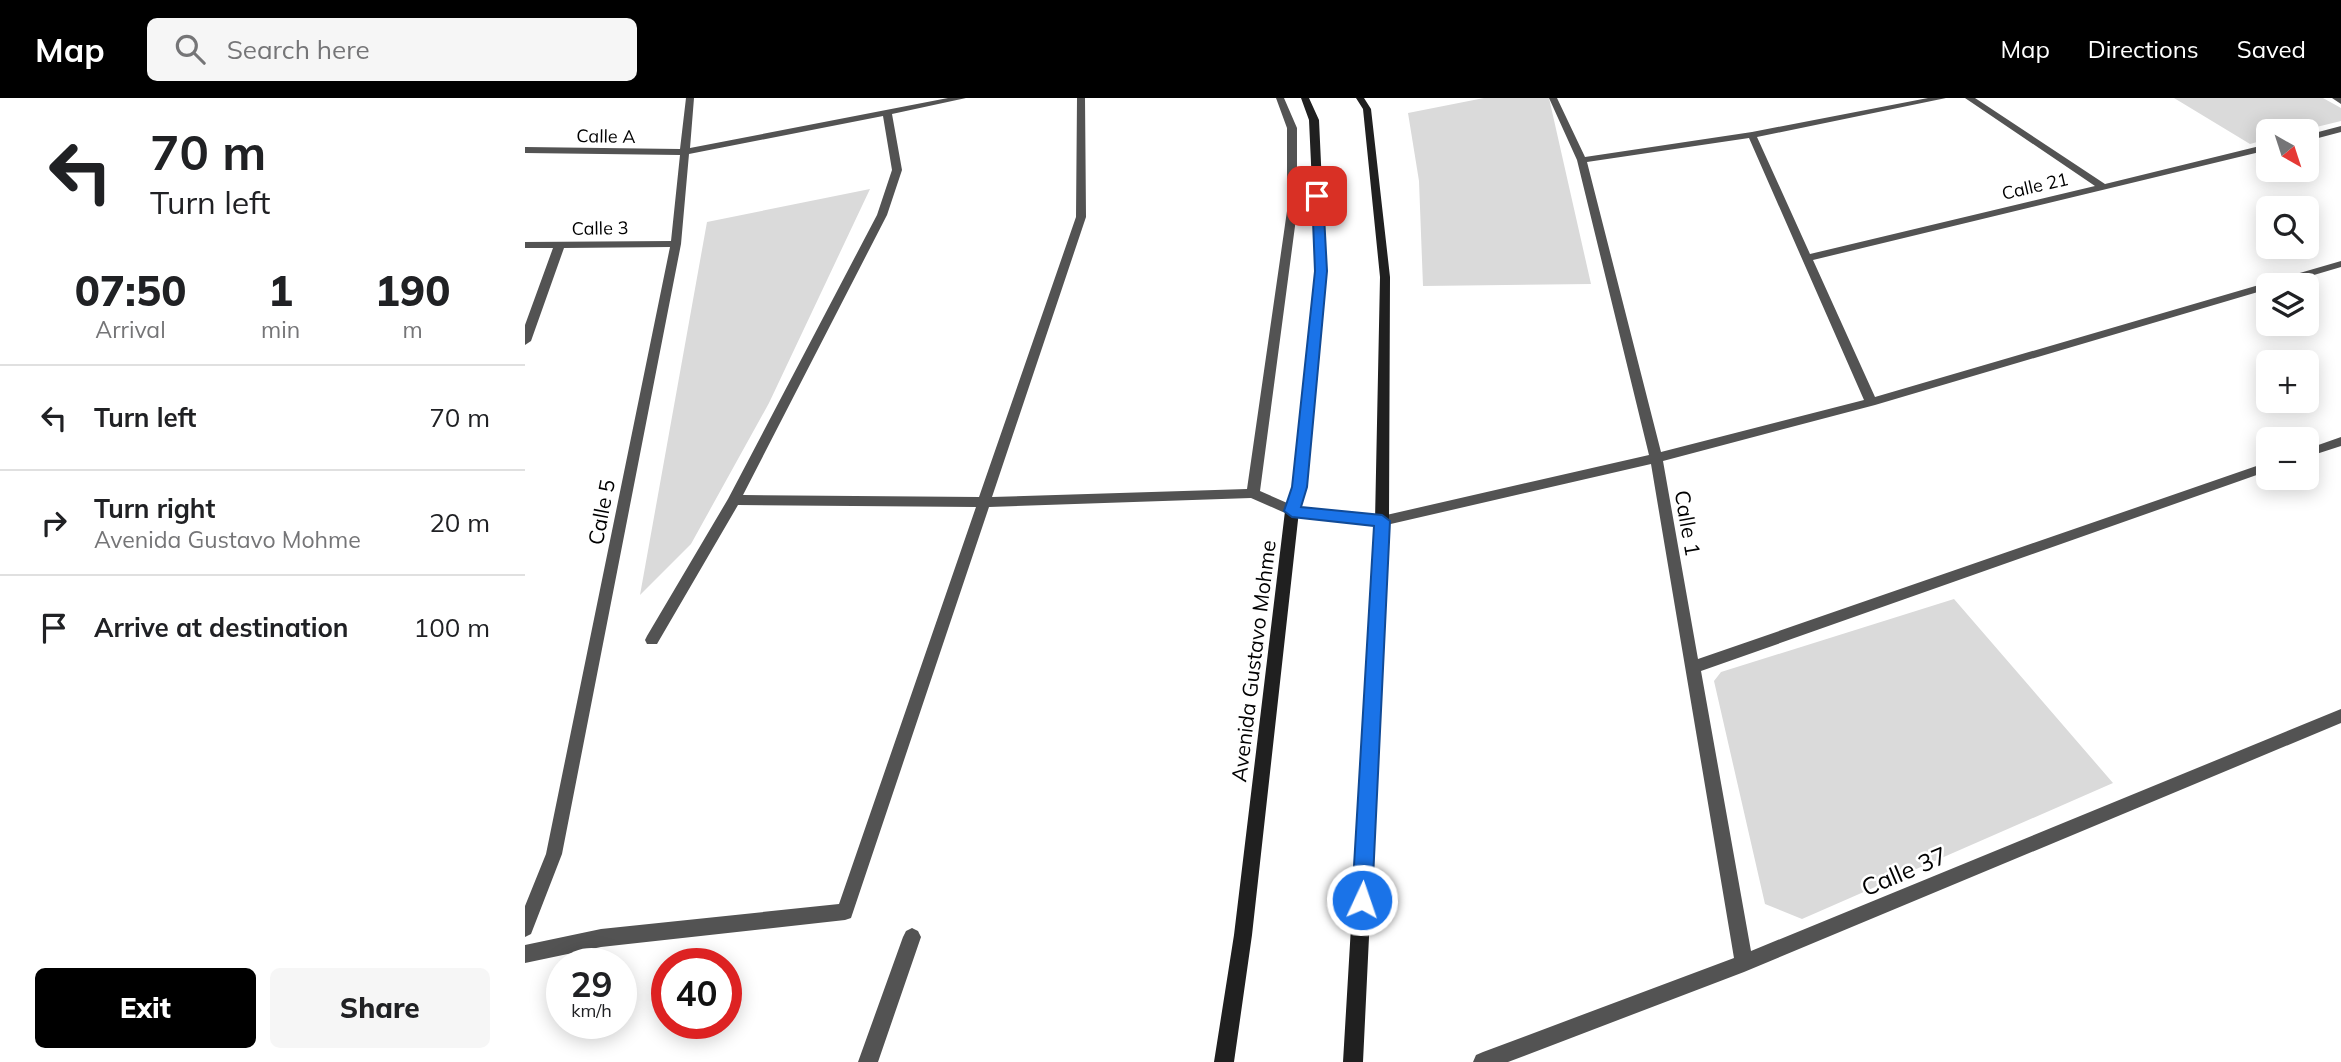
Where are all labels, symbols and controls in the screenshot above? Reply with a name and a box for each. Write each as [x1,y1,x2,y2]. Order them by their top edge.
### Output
search box [147,18,637,81]
text: Map [35,29,105,70]
icon: search [171,30,209,68]
text: Search here [227,33,370,66]
text: Map [2000,34,2050,64]
text: Directions [2088,34,2199,64]
text: Saved [2237,34,2306,64]
north arrow [2256,119,2319,182]
map controls [2256,119,2319,490]
text: 70 m [150,121,266,182]
street label: Calle A [576,124,636,148]
icon: left [35,126,126,217]
pin [1287,166,1347,226]
street label: Calle 21 [2000,167,2070,205]
icon: arrive [1298,177,1336,215]
text: Turn left [150,182,270,222]
button: search [2256,196,2319,259]
street label: Calle 3 [571,216,629,240]
text: 07:50 [75,264,186,317]
text: 1 [268,264,293,317]
text: 190 [375,264,450,317]
button: layers [2256,273,2319,336]
text: Arrival [95,315,166,344]
text: min [261,315,300,344]
text: m [402,315,423,344]
button: + [2256,350,2319,413]
icon: left [35,399,73,437]
text: Turn left [94,401,196,434]
text: 70 m [429,401,490,434]
button: − [2256,427,2319,490]
street label: Calle 5 [582,477,620,547]
street label: Calle 1 [1669,488,1707,558]
text: Turn right [94,492,215,525]
icon: right [35,504,73,542]
text: 20 m [429,506,490,539]
text: Avenida Gustavo Mohme [94,525,361,554]
street label: Avenida Gustavo Mohme [1225,539,1281,783]
icon: arrive [35,609,73,647]
text: Arrive at destination [94,611,349,644]
text: 100 m [414,611,490,644]
street label: Calle 37 [1857,840,1951,902]
position arrow [1325,863,1399,937]
speed limit sign: 40 [651,948,742,1039]
text: 29 [570,962,613,1006]
button: Exit [35,968,256,1048]
button: Share [270,968,490,1048]
text: km/h [571,999,612,1022]

